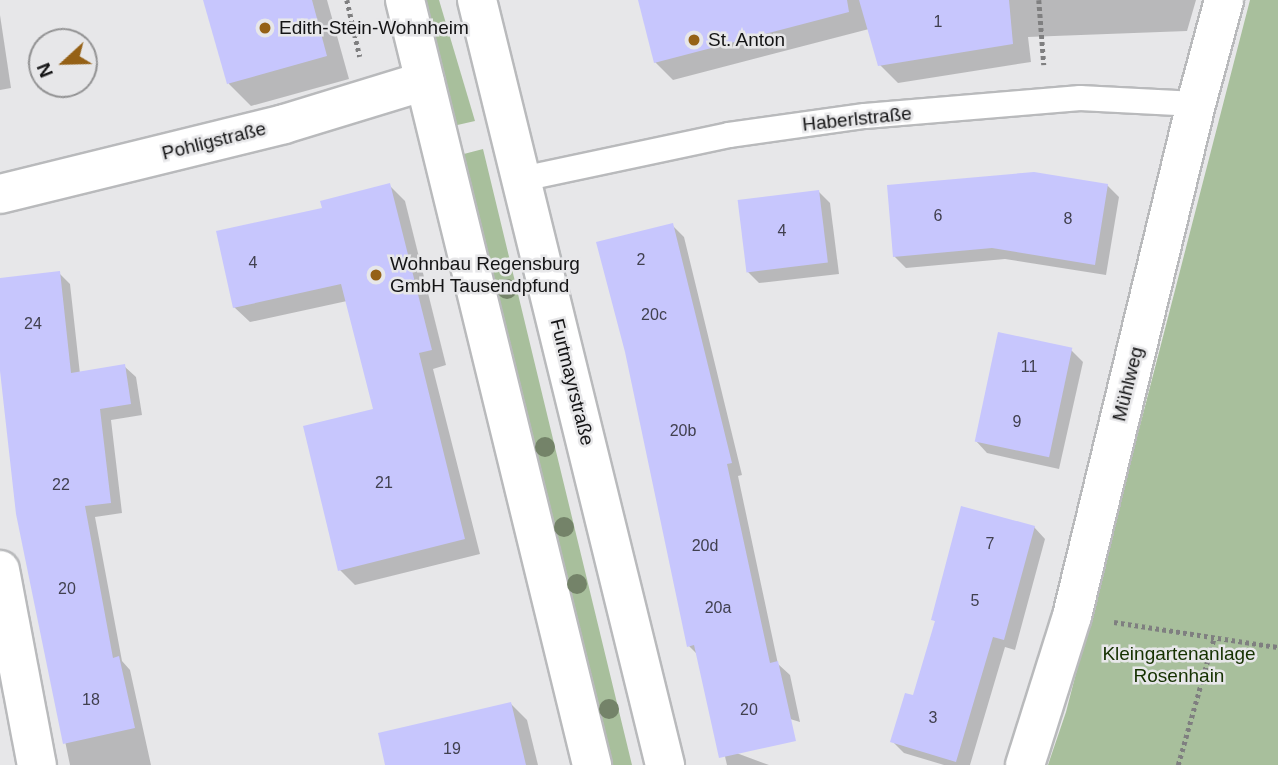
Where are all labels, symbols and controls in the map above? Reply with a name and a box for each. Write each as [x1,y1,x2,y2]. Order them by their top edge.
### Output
house number: 1 [934,12,942,32]
place label: Edith-Stein-Wohnheim [279,17,469,39]
marker: Edith-Stein-Wohnheim [257,20,273,36]
north arrow [28,28,98,98]
place label: St. Anton [708,29,786,51]
marker: St. Anton [686,32,702,48]
text: N [33,60,57,81]
street label: Haberlstraße [801,102,913,136]
street label: Pohligstraße [159,117,269,165]
house number: 6 [934,206,942,226]
house number: 8 [1064,209,1072,229]
house number: 4 [778,221,786,241]
house number: 2 [637,250,645,270]
house number: 4 [249,253,257,273]
place label: Wohnbau Regensburg GmbH Tausendpfund [390,253,580,297]
marker: Wohnbau Regensburg GmbH Tausendpfund [368,267,384,283]
house number: 20c [641,305,667,325]
house number: 24 [24,314,42,334]
street label: Furtmayrstraße [545,316,599,448]
street label: Mühlweg [1108,344,1148,424]
house number: 11 [1021,357,1037,377]
house number: 9 [1013,412,1021,432]
house number: 20b [670,421,696,441]
house number: 21 [375,473,393,493]
house number: 22 [52,475,70,495]
house number: 7 [986,534,994,554]
house number: 20d [692,536,718,556]
house number: 20 [58,579,76,599]
house number: 5 [971,591,979,611]
house number: 20a [705,598,731,618]
park label: Kleingartenanlage Rosenhain [1102,643,1256,687]
house number: 18 [82,690,100,710]
house number: 20 [740,700,758,720]
house number: 3 [929,708,937,728]
house number: 19 [443,739,461,759]

